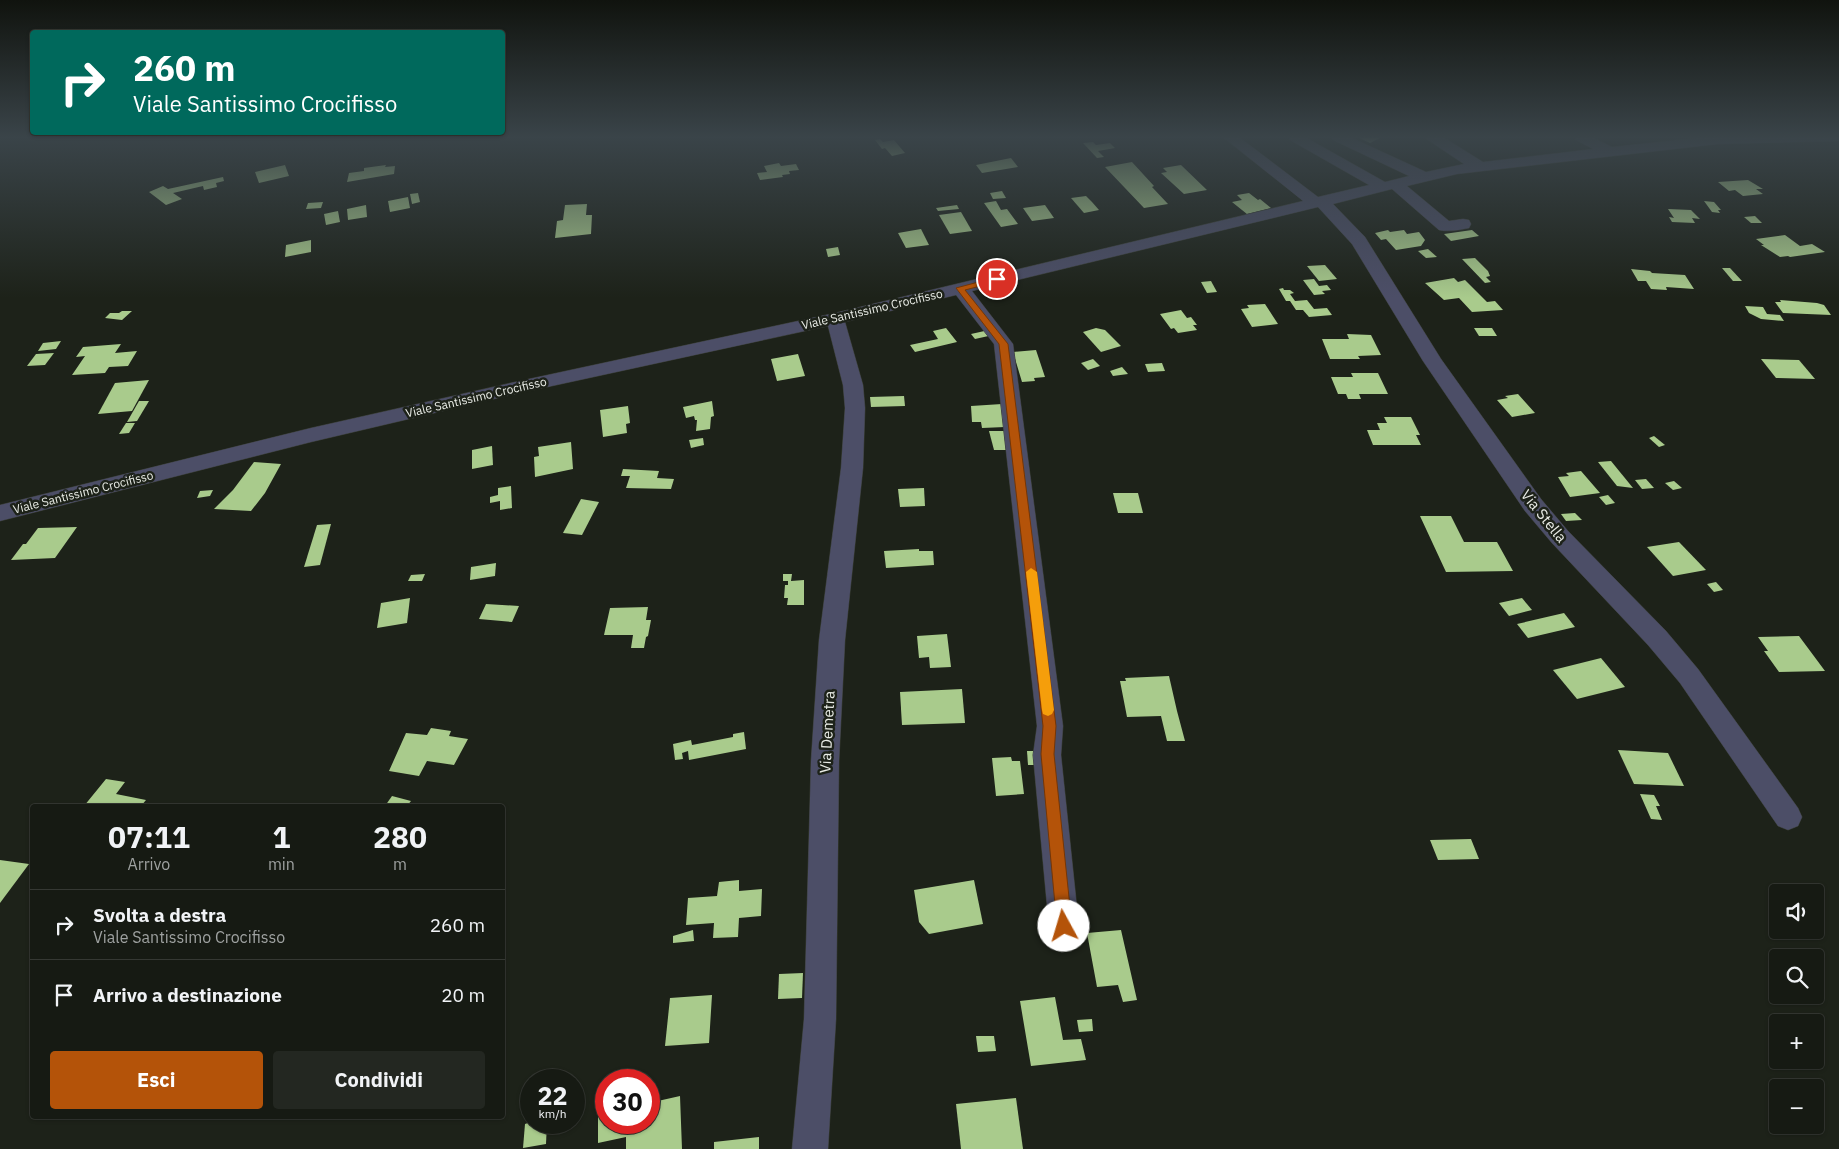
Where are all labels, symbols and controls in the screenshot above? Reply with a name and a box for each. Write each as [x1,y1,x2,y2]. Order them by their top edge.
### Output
text: 260 m [133,45,236,91]
icon: right [50,50,115,115]
text: Viale Santissimo Crocifisso [133,89,397,118]
pin [976,258,1018,300]
icon: arrive [983,265,1011,293]
street label: Viale Santissimo Crocifisso [800,285,944,333]
street label: Viale Santissimo Crocifisso [404,373,548,421]
street label: Viale Santissimo Crocifisso [11,467,155,517]
street label: Via Stella [1517,486,1571,546]
street label: Via Demetra [815,690,839,774]
text: 07:11 [108,817,190,856]
text: 1 [272,817,290,856]
text: 280 [373,817,427,856]
text: Arrivo [128,854,170,874]
text: min [268,854,295,874]
text: m [393,854,407,874]
map controls [1769,884,1824,1134]
button: sound [1769,884,1824,939]
position arrow [1037,899,1089,951]
text: Svolta a destra [93,903,226,927]
icon: right [50,911,78,939]
text: 260 m [430,913,485,937]
text: Viale Santissimo Crocifisso [93,927,285,947]
button: search [1769,949,1824,1004]
icon: arrive [50,981,78,1009]
text: Arrivo a destinazione [93,983,282,1007]
text: 20 m [441,983,485,1007]
button: + [1769,1014,1824,1069]
button: Esci [50,1051,263,1109]
button: Condividi [273,1051,485,1109]
speed limit sign: 30 [595,1069,660,1134]
text: 22 [537,1079,568,1112]
button: − [1769,1079,1824,1134]
text: km/h [538,1106,567,1121]

